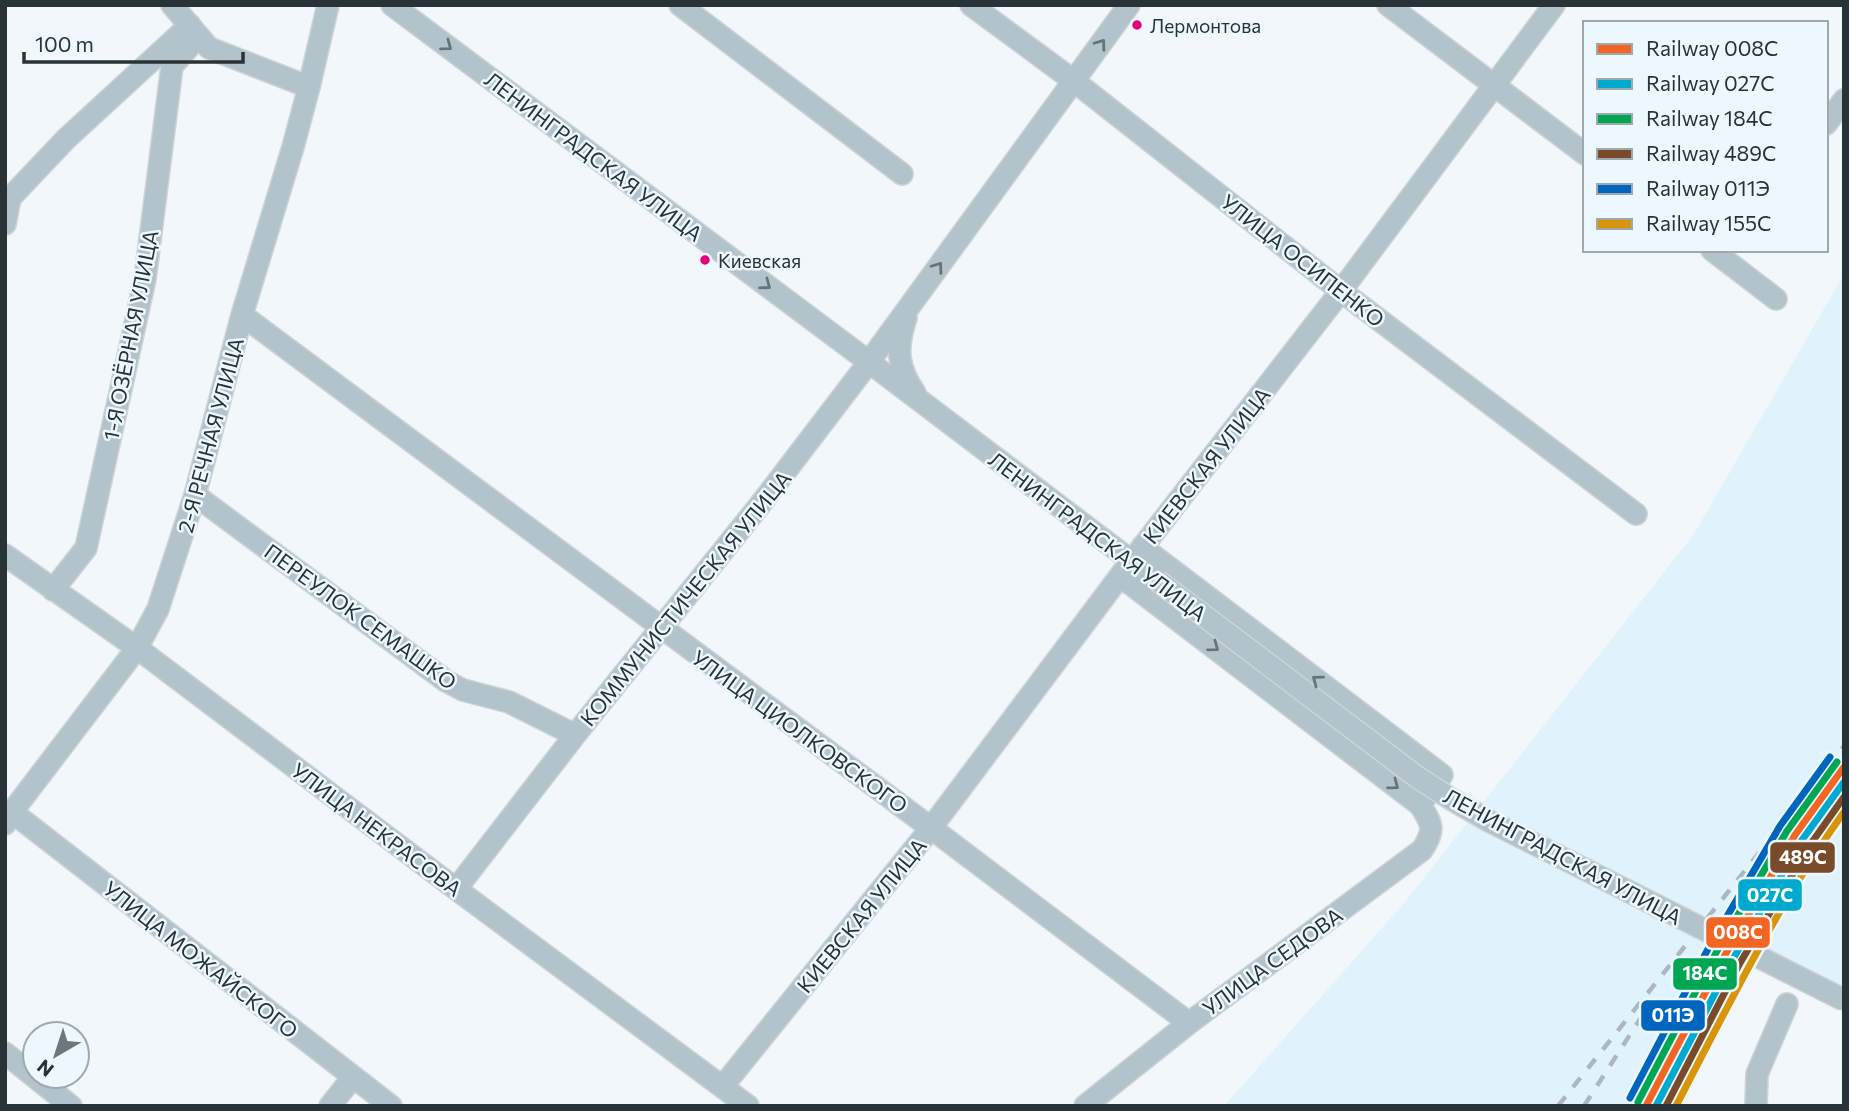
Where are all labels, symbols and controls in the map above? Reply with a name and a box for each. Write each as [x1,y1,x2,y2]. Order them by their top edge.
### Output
place label: Лермонтова [1150,14,1261,37]
marker: Лермонтова [1130,18,1144,32]
scale bar [24,21,243,65]
legend [1583,21,1828,252]
text: 100 m [35,31,94,56]
text: Railway 008С [1646,35,1779,60]
one-way arrow [439,38,452,50]
one-way arrow [1093,39,1105,52]
street label: ЛЕНИНГРАДСКАЯ УЛИЦА [480,66,708,246]
text: Railway 027С [1646,70,1775,95]
text: Railway 184С [1646,105,1773,130]
text: Railway 489С [1646,140,1776,165]
text: Railway 011Э [1646,175,1770,200]
street label: УЛИЦА ОСИПЕНКО [1216,189,1390,331]
text: Railway 155С [1646,210,1771,235]
street label: 1-Я ОЗЁРНАЯ УЛИЦА [97,228,163,442]
place label: Киевская [718,249,801,272]
marker: Киевская [698,253,712,267]
one-way arrow [930,262,942,275]
one-way arrow [759,277,771,290]
street label: 2-Я РЕЧНАЯ УЛИЦА [172,335,248,535]
street label: КИЕВСКАЯ УЛИЦА [1137,382,1275,548]
street label: ЛЕНИНГРАДСКАЯ УЛИЦА [984,446,1212,626]
street label: КОММУНИСТИЧЕСКАЯ УЛИЦА [574,466,796,730]
street label: ПЕРЕУЛОК СЕМАШКО [260,538,462,694]
one-way arrow [1206,639,1218,651]
street label: УЛИЦА ЦИОЛКОВСКОГО [687,644,913,818]
one-way arrow [1312,675,1324,688]
street label: УЛИЦА НЕКРАСОВА [287,757,467,901]
one-way arrow [1386,777,1399,790]
street label: ЛЕНИНГРАДСКАЯ УЛИЦА [1440,783,1686,929]
street label: КИЕВСКАЯ УЛИЦА [791,833,931,997]
line badge: 489С [1769,841,1836,874]
text: 489С [1779,845,1827,868]
street label: УЛИЦА МОЖАЙСКОГО [99,875,303,1043]
line badge: 027С [1737,878,1803,912]
text: 027С [1747,883,1793,906]
street label: УЛИЦА СЕДОВА [1197,902,1347,1020]
line badge: 008С [1705,916,1771,949]
text: 008С [1713,920,1763,943]
line badge: 184С [1672,957,1738,991]
text: 184С [1683,961,1728,984]
line badge: 011Э [1640,999,1706,1032]
text: 011Э [1652,1003,1694,1026]
north arrow [21,1020,91,1090]
text: N [32,1055,58,1082]

